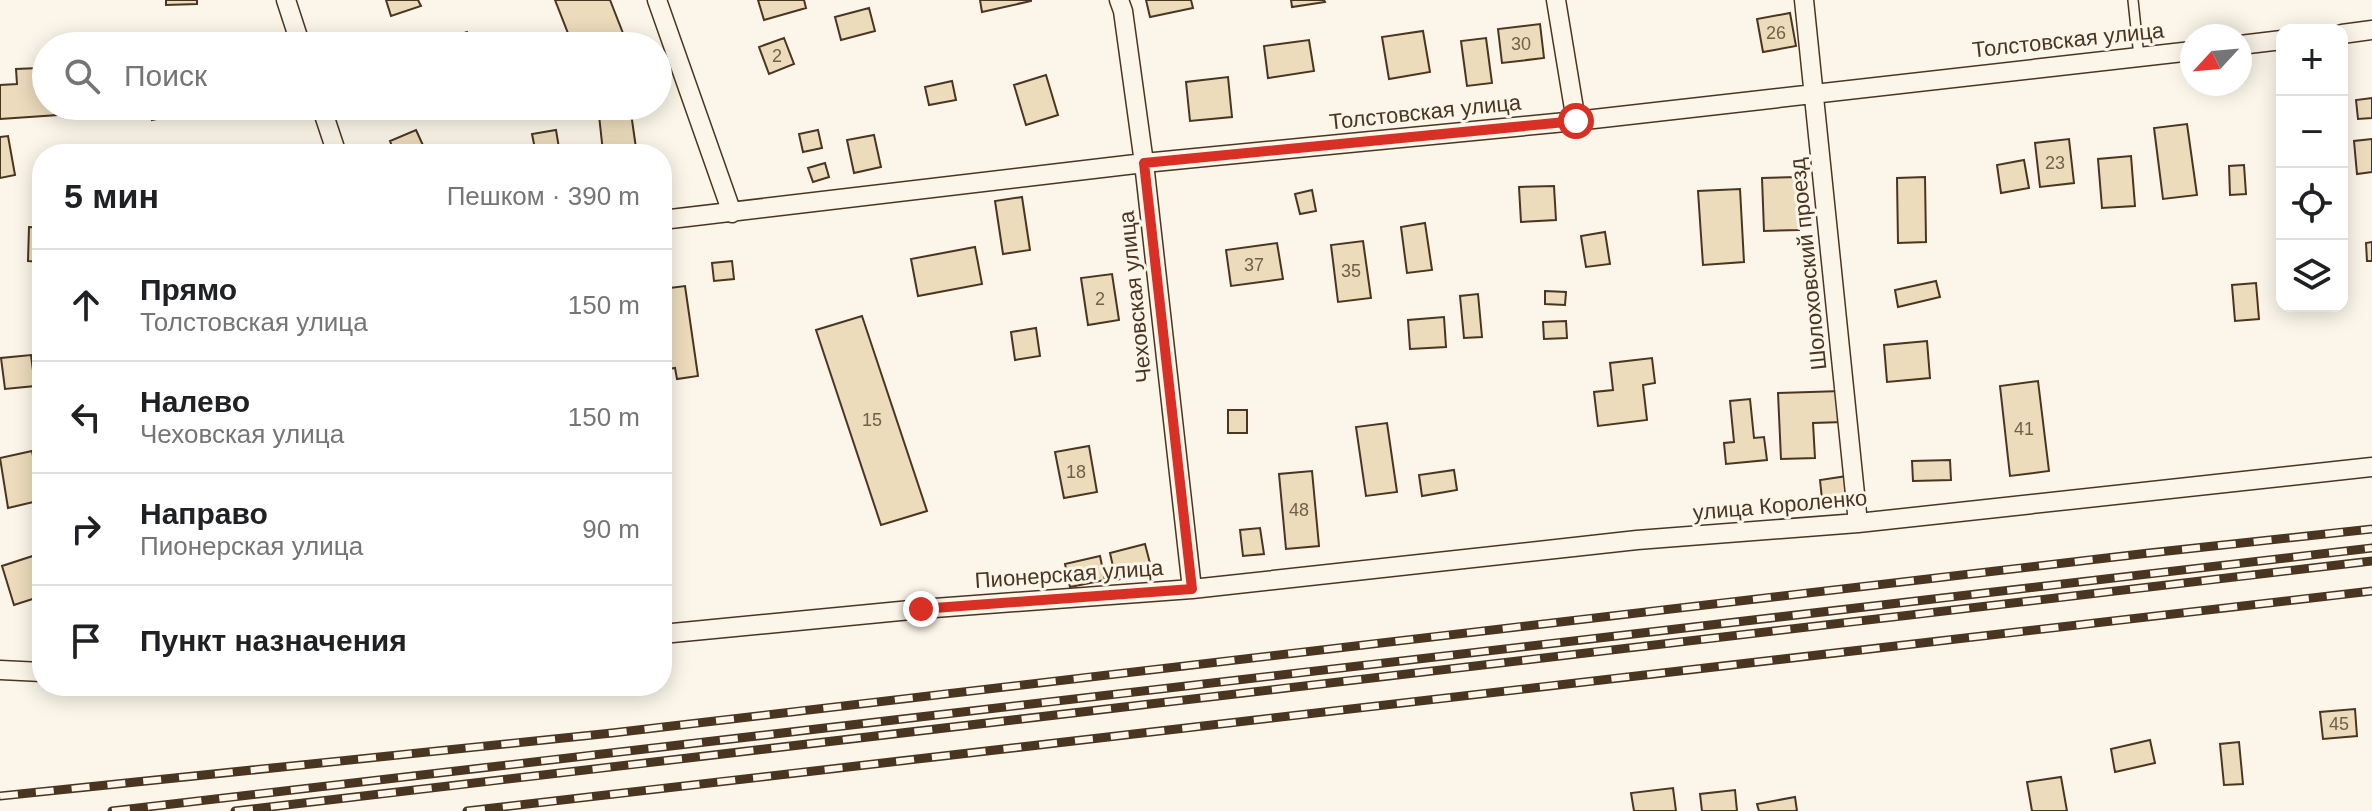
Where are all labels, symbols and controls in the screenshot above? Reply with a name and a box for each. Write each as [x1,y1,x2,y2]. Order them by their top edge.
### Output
street label: Толстовская улица [1971,17,2166,63]
house number: 26 [1766,23,1786,43]
north arrow [2180,24,2252,96]
map controls [2276,24,2348,312]
button: + [2276,24,2348,96]
search box [32,32,672,120]
house number: 30 [1511,34,1531,54]
house number: 2 [772,46,782,66]
icon: search [60,54,104,98]
text: Поиск [124,59,207,92]
street label: Толстовская улица [1328,89,1523,135]
button: − [2276,96,2348,168]
route start [1558,103,1594,139]
house number: 23 [2045,153,2065,173]
street label: Шолоховский проезд [1784,156,1832,371]
button: locate [2276,168,2348,240]
text: 5 мин [64,177,159,215]
text: Пешком · 390 m [447,181,640,211]
street label: Чеховская улица [1113,209,1156,384]
button: layers [2276,240,2348,312]
house number: 37 [1244,255,1264,275]
house number: 35 [1341,261,1361,281]
text: Прямо [140,273,237,306]
icon: ahead [64,283,108,327]
house number: 2 [1095,289,1105,309]
text: 150 m [568,290,640,320]
text: Толстовская улица [140,307,368,337]
text: Налево [140,385,250,418]
icon: left [64,395,108,439]
text: 150 m [568,402,640,432]
house number: 15 [862,410,882,430]
text: Чеховская улица [140,419,344,449]
house number: 41 [2014,419,2034,439]
house number: 18 [1066,462,1086,482]
street label: улица Короленко [1692,485,1868,525]
text: Направо [140,497,268,530]
house number: 48 [1289,500,1309,520]
icon: right [64,507,108,551]
text: 90 m [582,514,640,544]
text: Пионерская улица [140,531,363,561]
street label: Пионерская улица [974,555,1165,593]
route end [903,591,939,627]
icon: arrive [64,619,108,663]
text: Пункт назначения [140,624,407,657]
house number: 45 [2329,714,2349,734]

